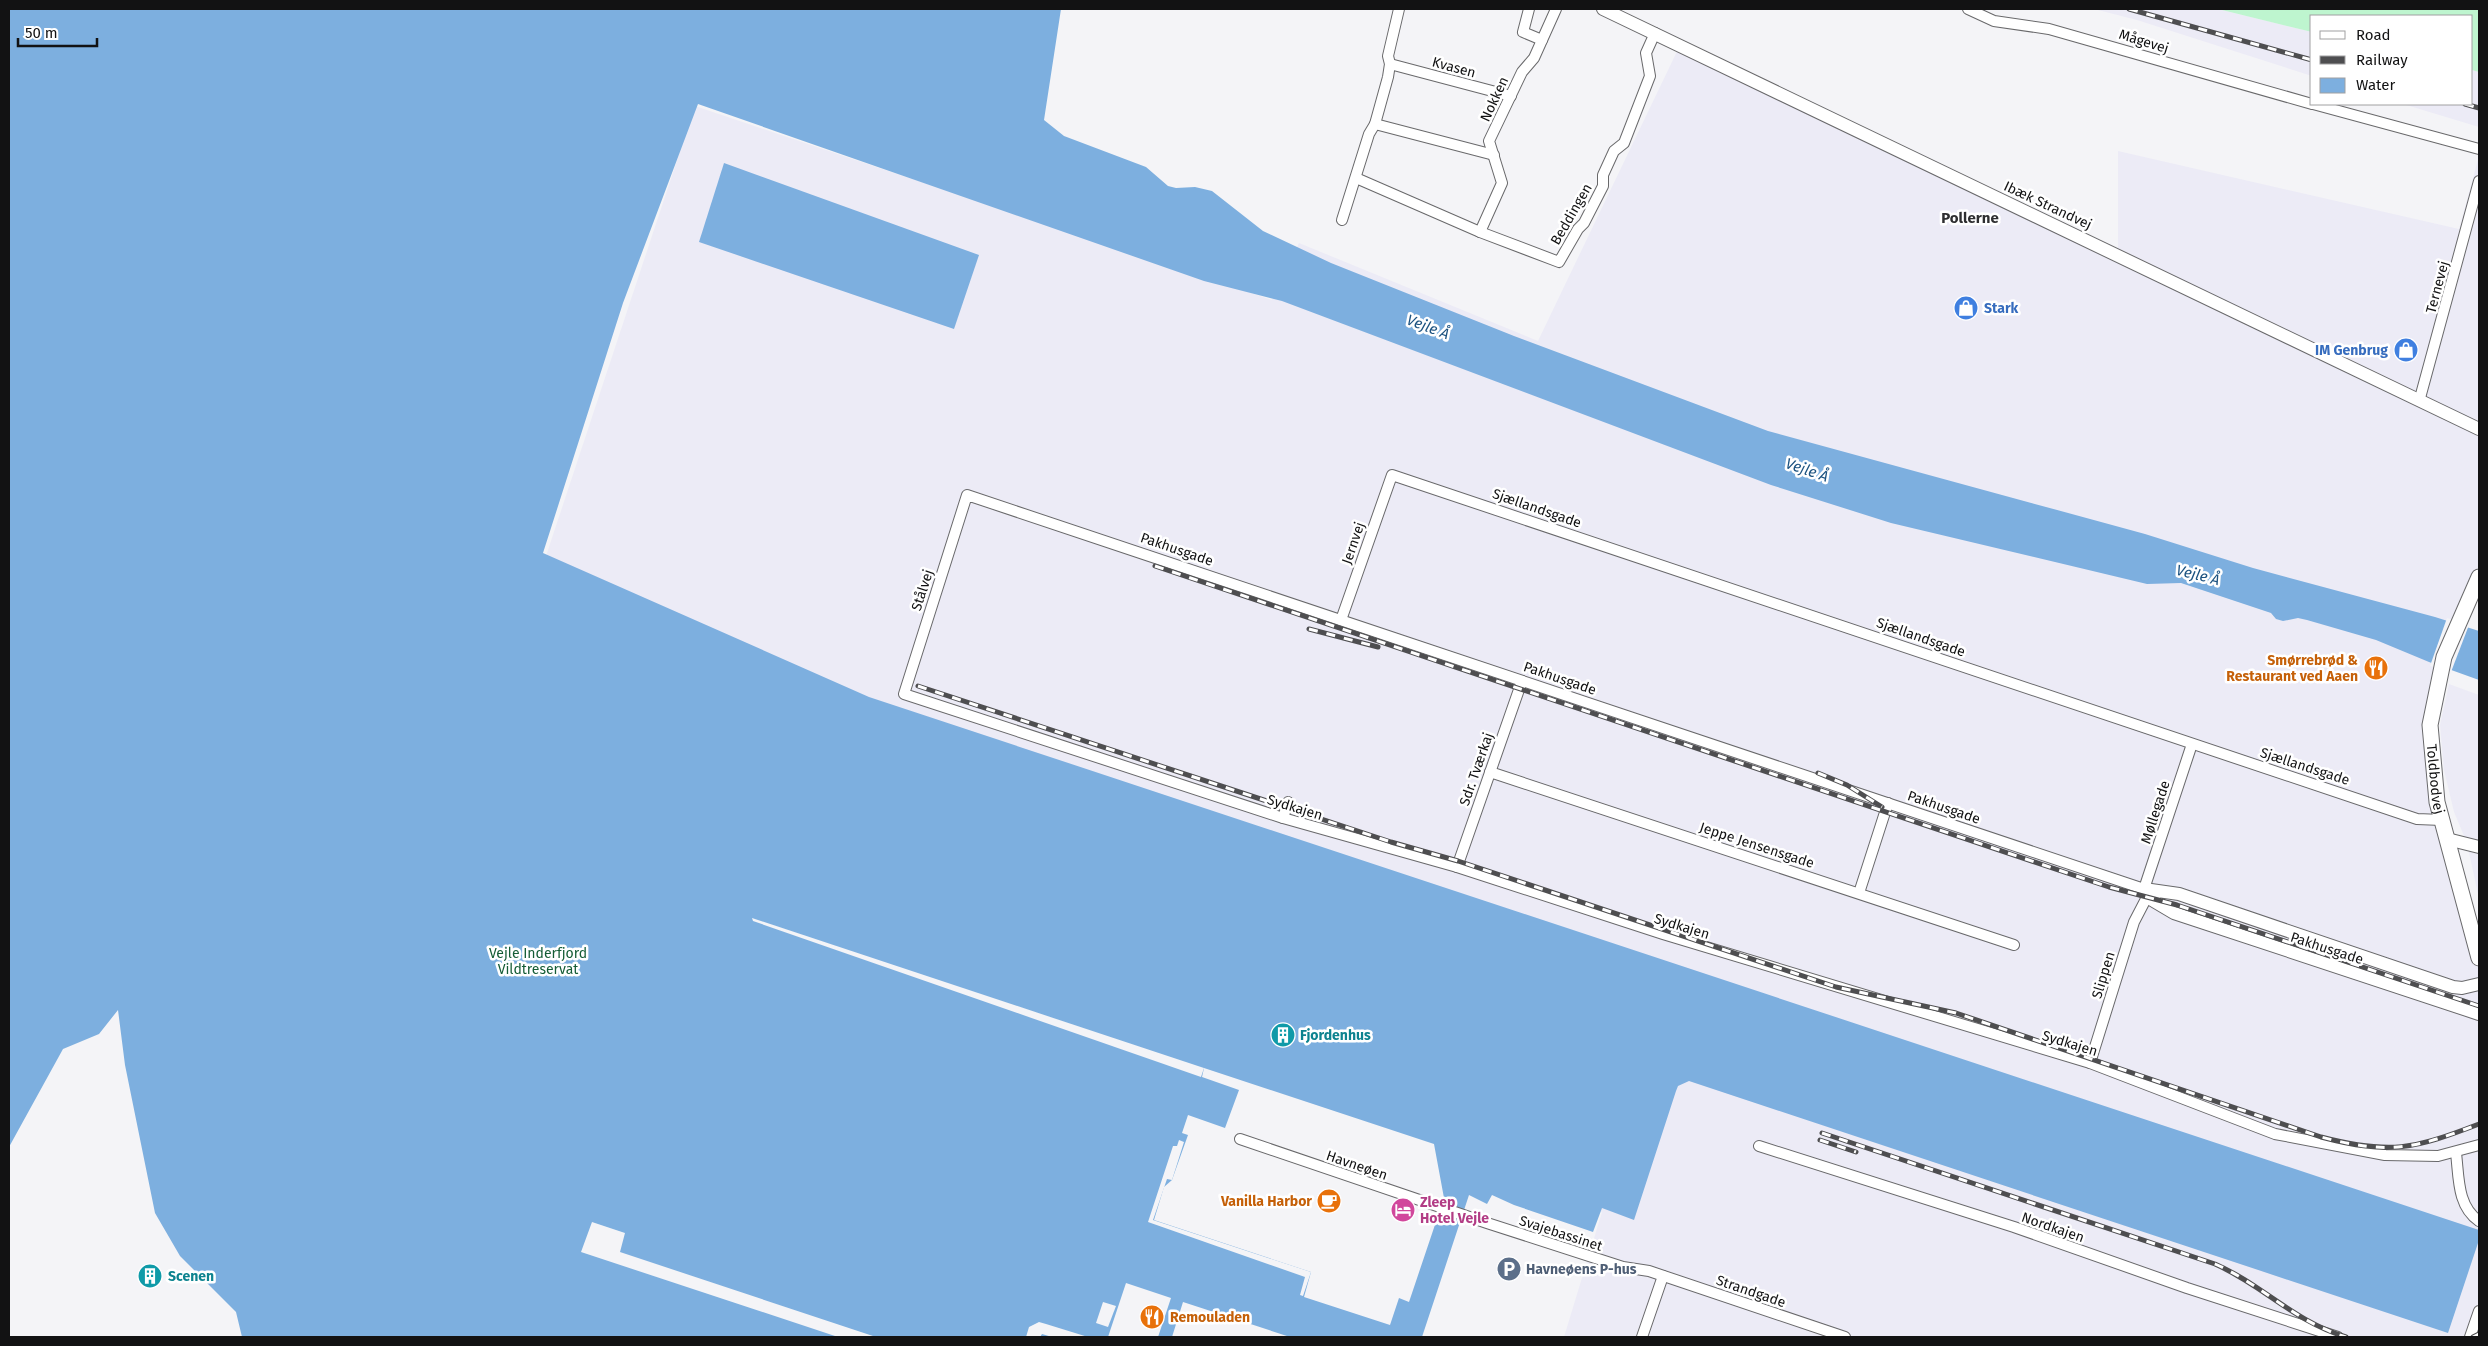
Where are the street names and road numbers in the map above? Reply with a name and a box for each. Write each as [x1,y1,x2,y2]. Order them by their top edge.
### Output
street label: Mågevej [2117,26,2171,57]
street label: Kvasen [1430,53,1478,81]
street label: Nokken [1477,74,1512,124]
street label: Ibæk Strandvej [2001,178,2095,233]
street label: Beddingen [1547,181,1596,248]
street label: Ternevej [2422,259,2453,315]
street label: Sjællandsgade [1490,485,1584,532]
street label: Jernvej [1338,520,1369,567]
street label: Pakhusgade [1138,529,1215,570]
street label: Stålvej [908,567,937,613]
street label: Sjællandsgade [1874,614,1968,661]
street label: Pakhusgade [1521,658,1598,699]
street label: Sdr. Tværkaj [1456,730,1497,808]
street label: Toldbodvej [2423,743,2448,816]
street label: Sjællandsgade [2258,744,2352,789]
street label: Møllegade [2137,778,2174,846]
street label: Pakhusgade [1905,787,1982,828]
street label: Sydkajen [1265,791,1325,824]
street label: Jeppe Jensensgade [1697,819,1816,872]
street label: Sydkajen [1652,910,1712,943]
street label: Pakhusgade [2288,929,2365,968]
street label: Slippen [2088,950,2119,1001]
street label: Sydkajen [2040,1027,2100,1060]
street label: Havneøen [1324,1147,1390,1184]
street label: Nordkajen [2019,1209,2086,1246]
street label: Svajebassinet [1517,1212,1606,1255]
street label: Strandgade [1714,1272,1788,1311]

